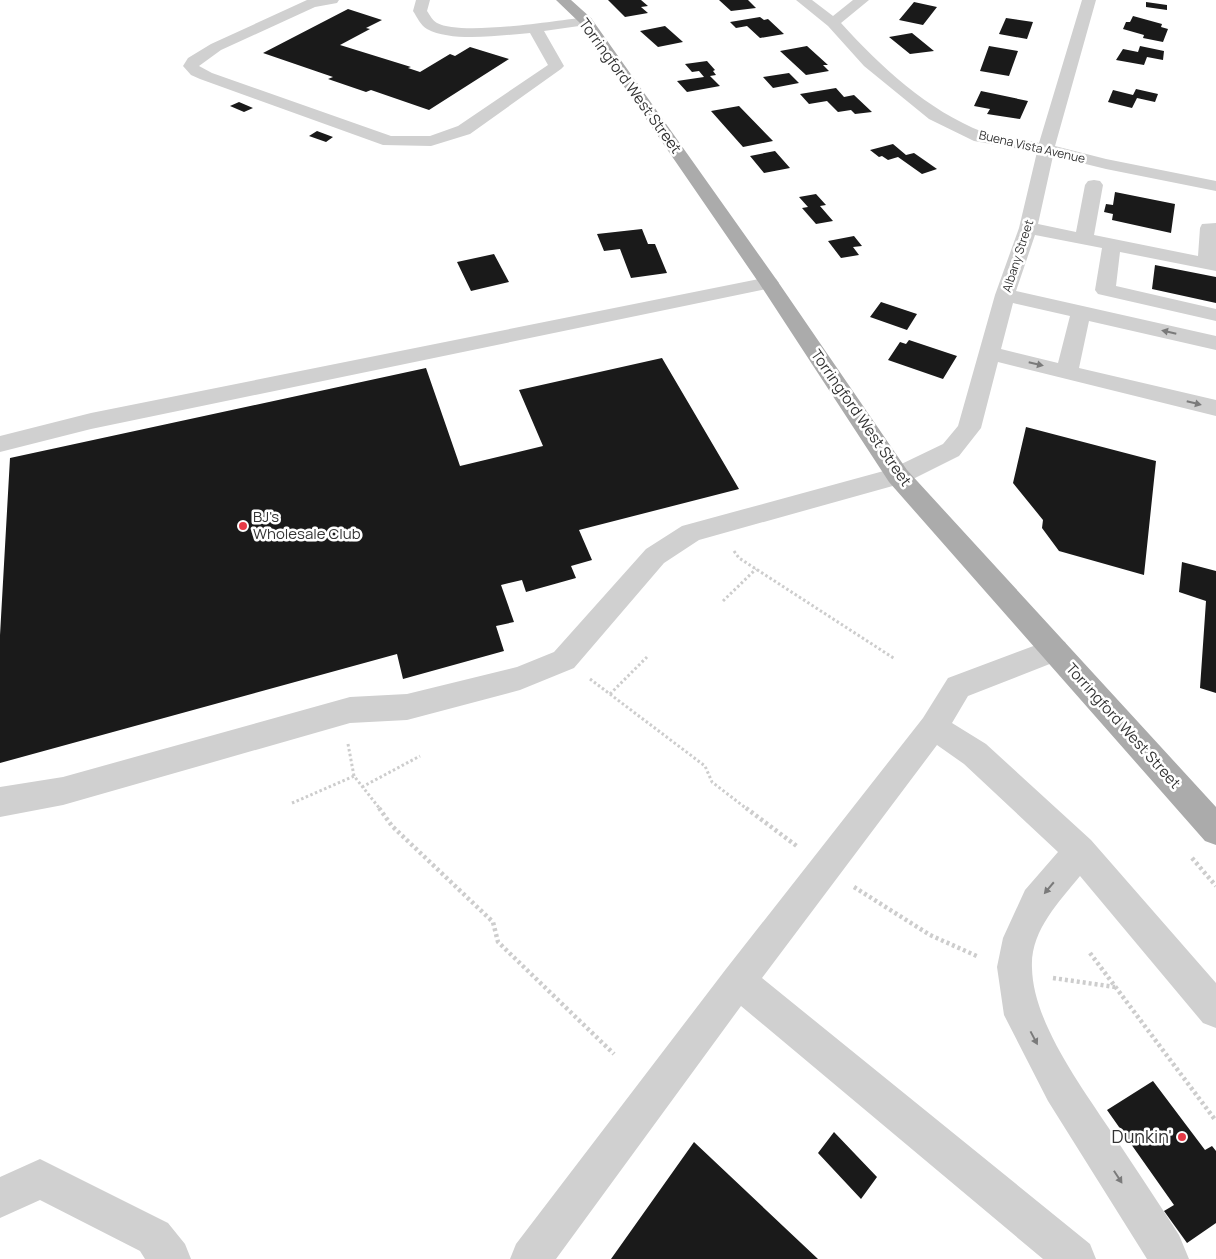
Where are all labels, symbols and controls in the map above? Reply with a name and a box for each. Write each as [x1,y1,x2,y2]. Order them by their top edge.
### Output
street label: Torringford West Street [574,14,687,158]
street label: Buena Vista Avenue [977,126,1087,167]
street label: Albany Street [998,217,1037,294]
one-way arrow [1161,328,1176,336]
street label: Torringford West Street [806,345,917,490]
one-way arrow [1029,361,1045,369]
one-way arrow [1187,399,1202,407]
place label: BJ's Wholesale Club [253,506,361,544]
marker: BJ's Wholesale Club [237,520,249,532]
street label: Torringford West Street [1061,658,1186,793]
one-way arrow [1043,881,1054,894]
one-way arrow [1030,1031,1039,1045]
place label: Dunkin' [1112,1124,1172,1148]
marker: Dunkin' [1176,1131,1188,1143]
one-way arrow [1114,1170,1123,1184]

